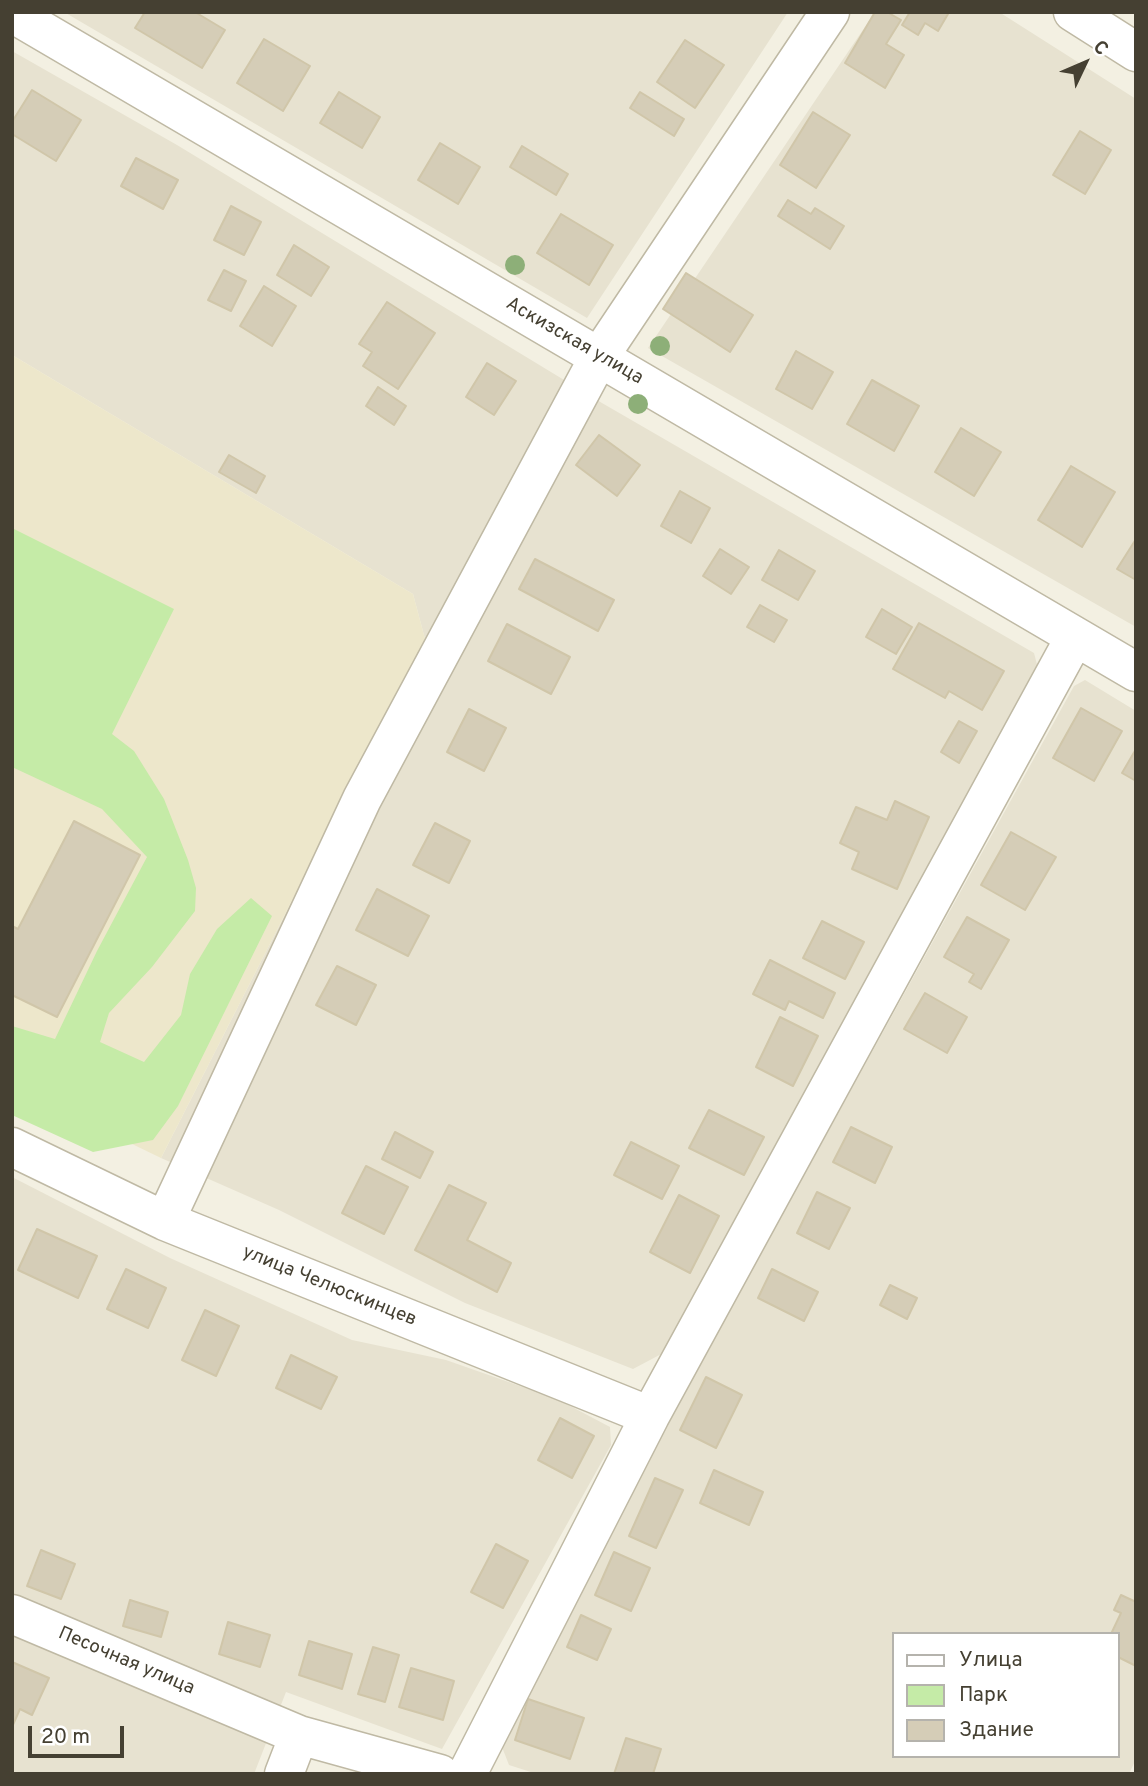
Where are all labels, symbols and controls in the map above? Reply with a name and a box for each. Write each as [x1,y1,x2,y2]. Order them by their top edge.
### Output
north arrow [1050,28,1120,98]
text: С [1087,36,1113,61]
street label: Аскизская улица [501,293,647,391]
street label: улица Челюскинцев [239,1242,419,1332]
street label: Песочная улица [54,1623,198,1701]
legend [892,1632,1120,1758]
text: Улица [959,1647,1023,1674]
text: Парк [959,1682,1008,1709]
scale bar [32,1712,128,1756]
text: Здание [959,1717,1034,1744]
text: 20 m [41,1724,90,1751]

